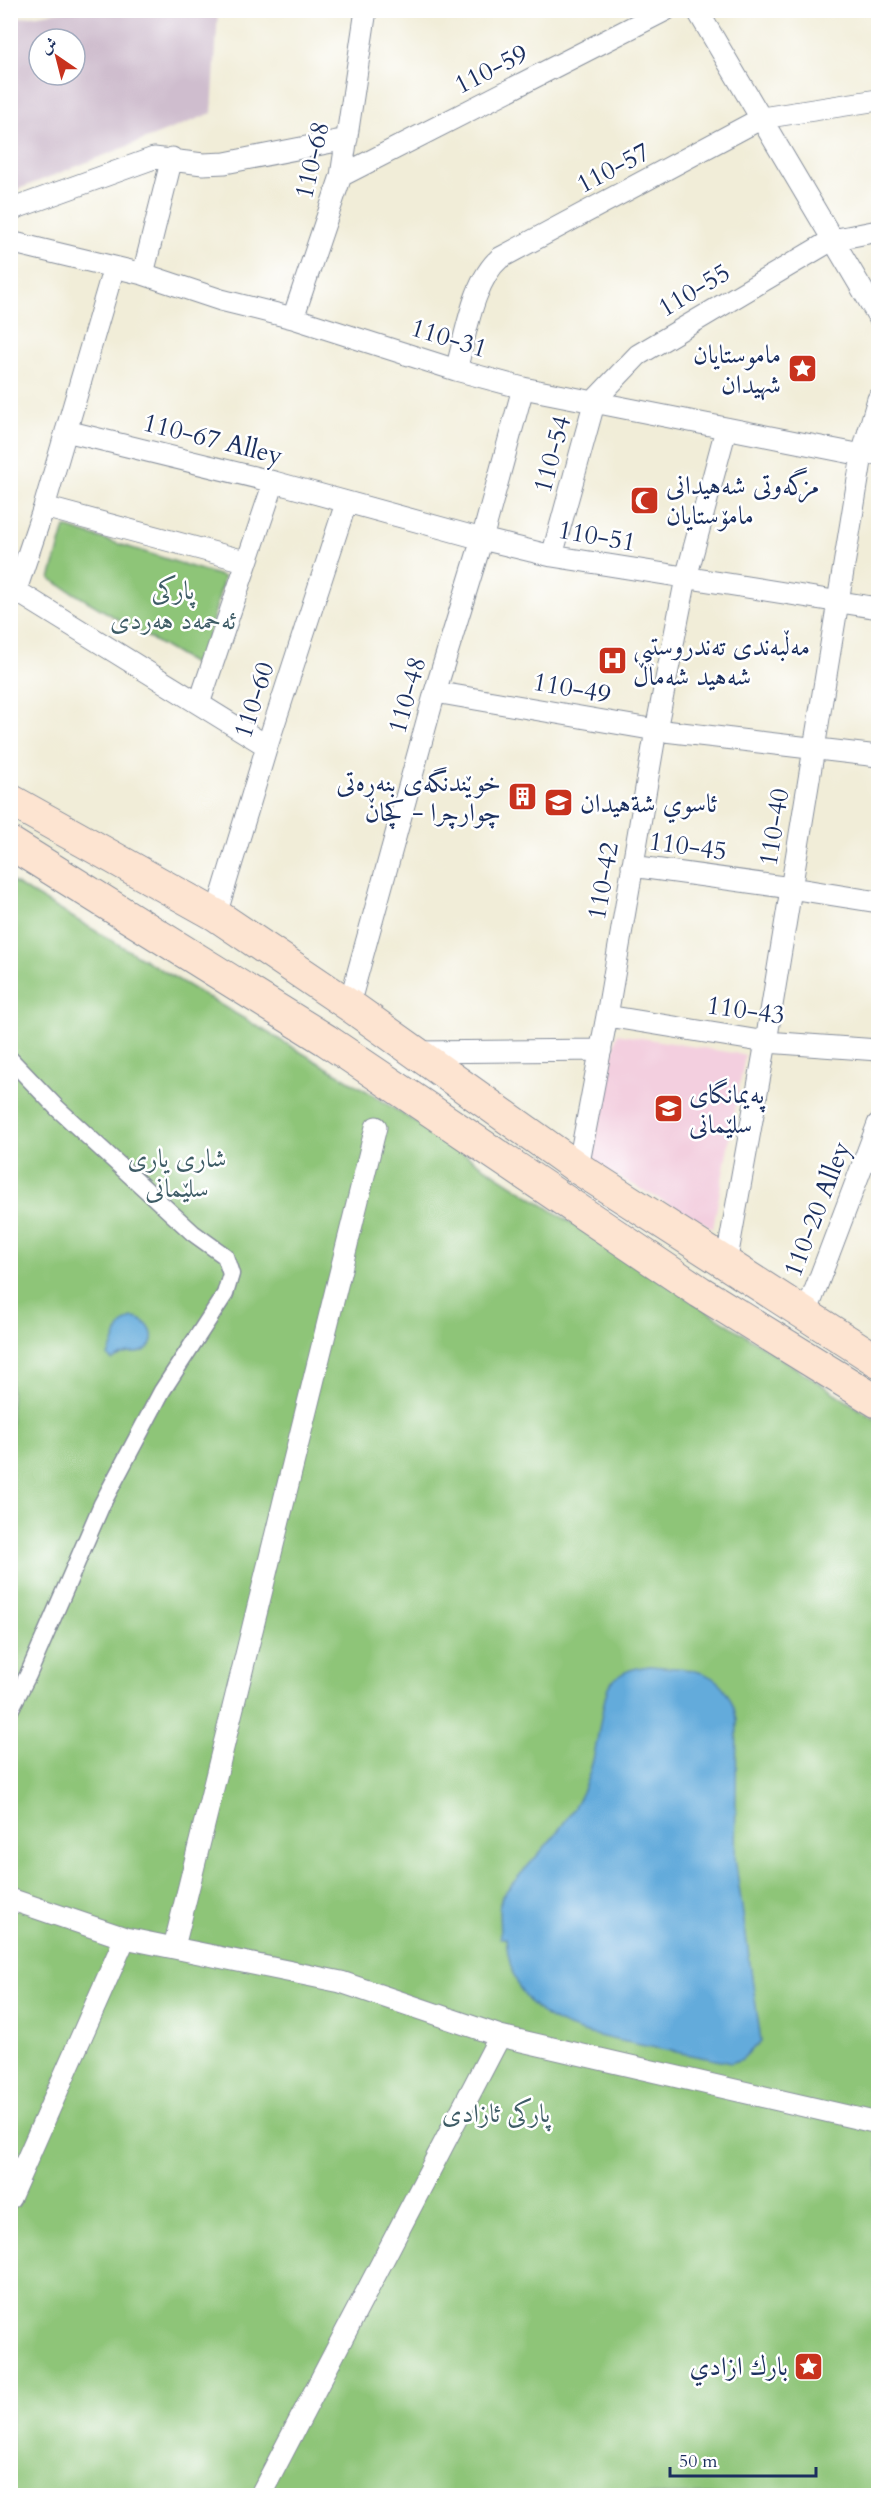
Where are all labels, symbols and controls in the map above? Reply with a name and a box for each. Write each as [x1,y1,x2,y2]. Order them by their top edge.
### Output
north arrow [27,27,87,87]
text: ش [36,32,62,59]
street label: 110-59 [448,36,534,102]
street label: 110-68 [286,118,338,202]
street label: 110-57 [570,134,656,202]
street label: 110-55 [651,255,737,325]
street label: 110-31 [406,310,492,366]
place label: ماموستايان شهيدان [693,337,781,402]
place icon: ماموستايان شهيدان [786,353,818,385]
street label: 110-67 Alley [140,405,287,473]
street label: 110-54 [525,412,579,496]
place label: مزگەوتی شەهیدانی مامۆستایان [666,467,820,533]
mosque icon: مزگەوتی شەهیدانی مامۆستایان [629,484,661,516]
street label: 110-51 [555,512,639,560]
park label: پارکی ئەحمەد هەردی [110,573,237,638]
place label: مەڵبەندی تەندروستیی شەهید شەماڵ [633,629,810,694]
hospital icon: مەڵبەندی تەندروستیی شەهید شەماڵ [596,645,628,677]
street label: 110-48 [379,653,435,737]
street label: 110-60 [225,657,283,743]
street label: 110-49 [530,664,614,712]
place label: خوێندنگەی بنەڕەتی چوارچرا - کچان [336,765,501,830]
building icon: خوێندنگەی بنەڕەتی چوارچرا - کچان [506,781,538,813]
place label: ئاسوي شةهيدان [580,786,718,824]
street label: 110-40 [751,786,797,868]
school or university icon: ئاسوي شةهيدان [543,787,575,819]
street label: 110-45 [647,823,729,869]
street label: 110-42 [579,839,627,923]
street label: 110-43 [705,987,787,1033]
place label: پەیمانگای سلێمانی [689,1077,766,1142]
school or university icon: پەیمانگای سلێمانی [652,1093,684,1125]
street label: 110-20 Alley [775,1136,859,1282]
park label: شاری یاری سلێمانی [127,1141,227,1206]
park label: پارکی ئازادی [442,2096,551,2132]
place label: بارك ازادي [689,2349,788,2387]
place icon: بارك ازادي [793,2350,825,2382]
scale bar [670,2440,816,2478]
text: 50 m [679,2449,718,2474]

